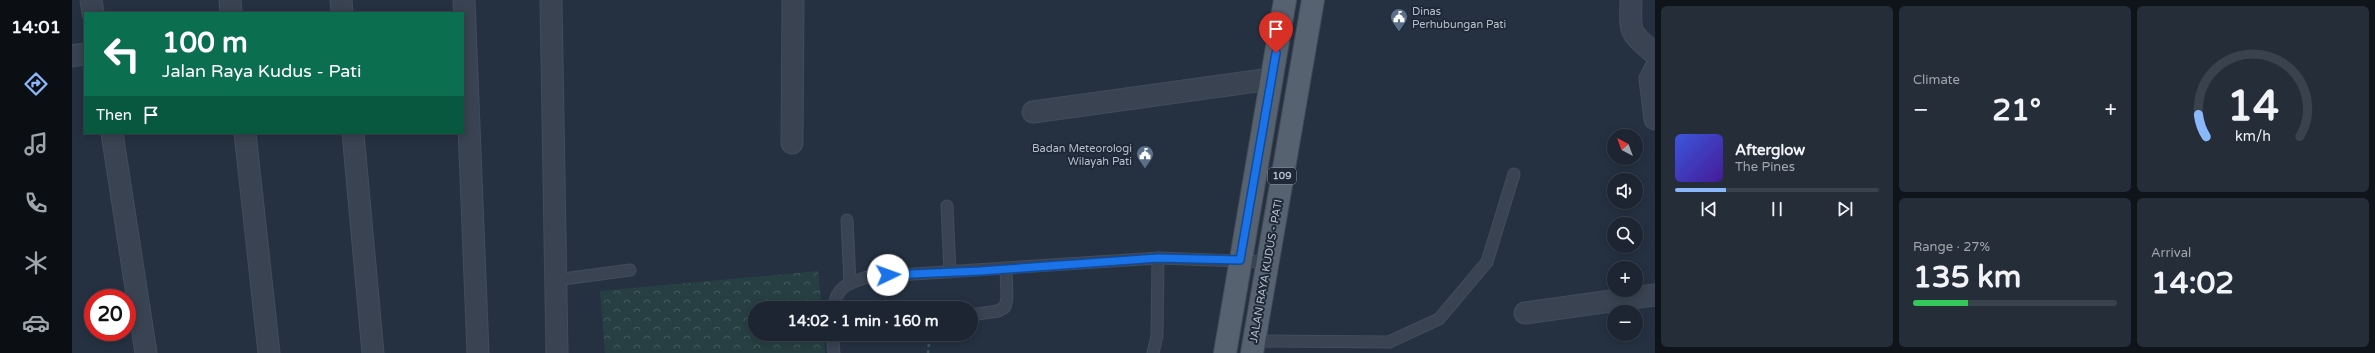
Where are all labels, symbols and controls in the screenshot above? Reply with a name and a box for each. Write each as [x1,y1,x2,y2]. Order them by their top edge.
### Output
place label: Dinas Perhubungan Pati [1412,5,1506,31]
public building icon: Dinas Perhubungan Pati [1389,7,1409,32]
pin [1259,12,1293,53]
text: 14:01 [11,16,61,38]
icon: arrive [1265,18,1287,40]
text: 100 m [162,26,248,60]
icon: left [96,28,148,80]
text: Jalan Raya Kudus - Pati [162,60,361,82]
icon: directions [22,70,50,98]
text: Climate [1913,72,1960,88]
text: 14 [2227,82,2279,132]
text: 21° [1992,92,2041,129]
text: − [1913,97,1929,123]
text: + [2105,97,2117,123]
icon: arrive [140,104,162,126]
text: Then [96,106,132,124]
text: km/h [2235,128,2271,145]
north arrow [1607,129,1643,165]
map controls [1607,129,1643,341]
icon: music [22,130,50,158]
text: Afterglow [1735,141,1805,159]
place label: Badan Meteorologi Wilayah Pati [1032,142,1132,168]
public building icon: Badan Meteorologi Wilayah Pati [1135,144,1155,169]
text: The Pines [1735,159,1795,175]
road number: 109 [1268,168,1296,184]
button: sound [1607,173,1643,209]
icon: phone [22,189,50,217]
street label: JALAN RAYA KUDUS - PATI [1247,198,1285,344]
icon: previous [1698,198,1720,220]
icon: pause [1766,198,1788,220]
icon: next [1834,198,1856,220]
button: search [1607,217,1643,253]
text: Range · 27% [1913,239,1990,255]
text: Arrival [2151,245,2191,261]
icon: climate [22,249,50,277]
position arrow [867,254,909,296]
text: 135 km [1913,259,2021,296]
button: + [1607,261,1643,297]
text: 14:02 [2151,265,2234,302]
speed limit sign: 20 [84,289,136,341]
button: − [1607,305,1643,341]
icon: car [22,309,50,337]
text: 14:02 · 1 min · 160 m [788,312,938,330]

